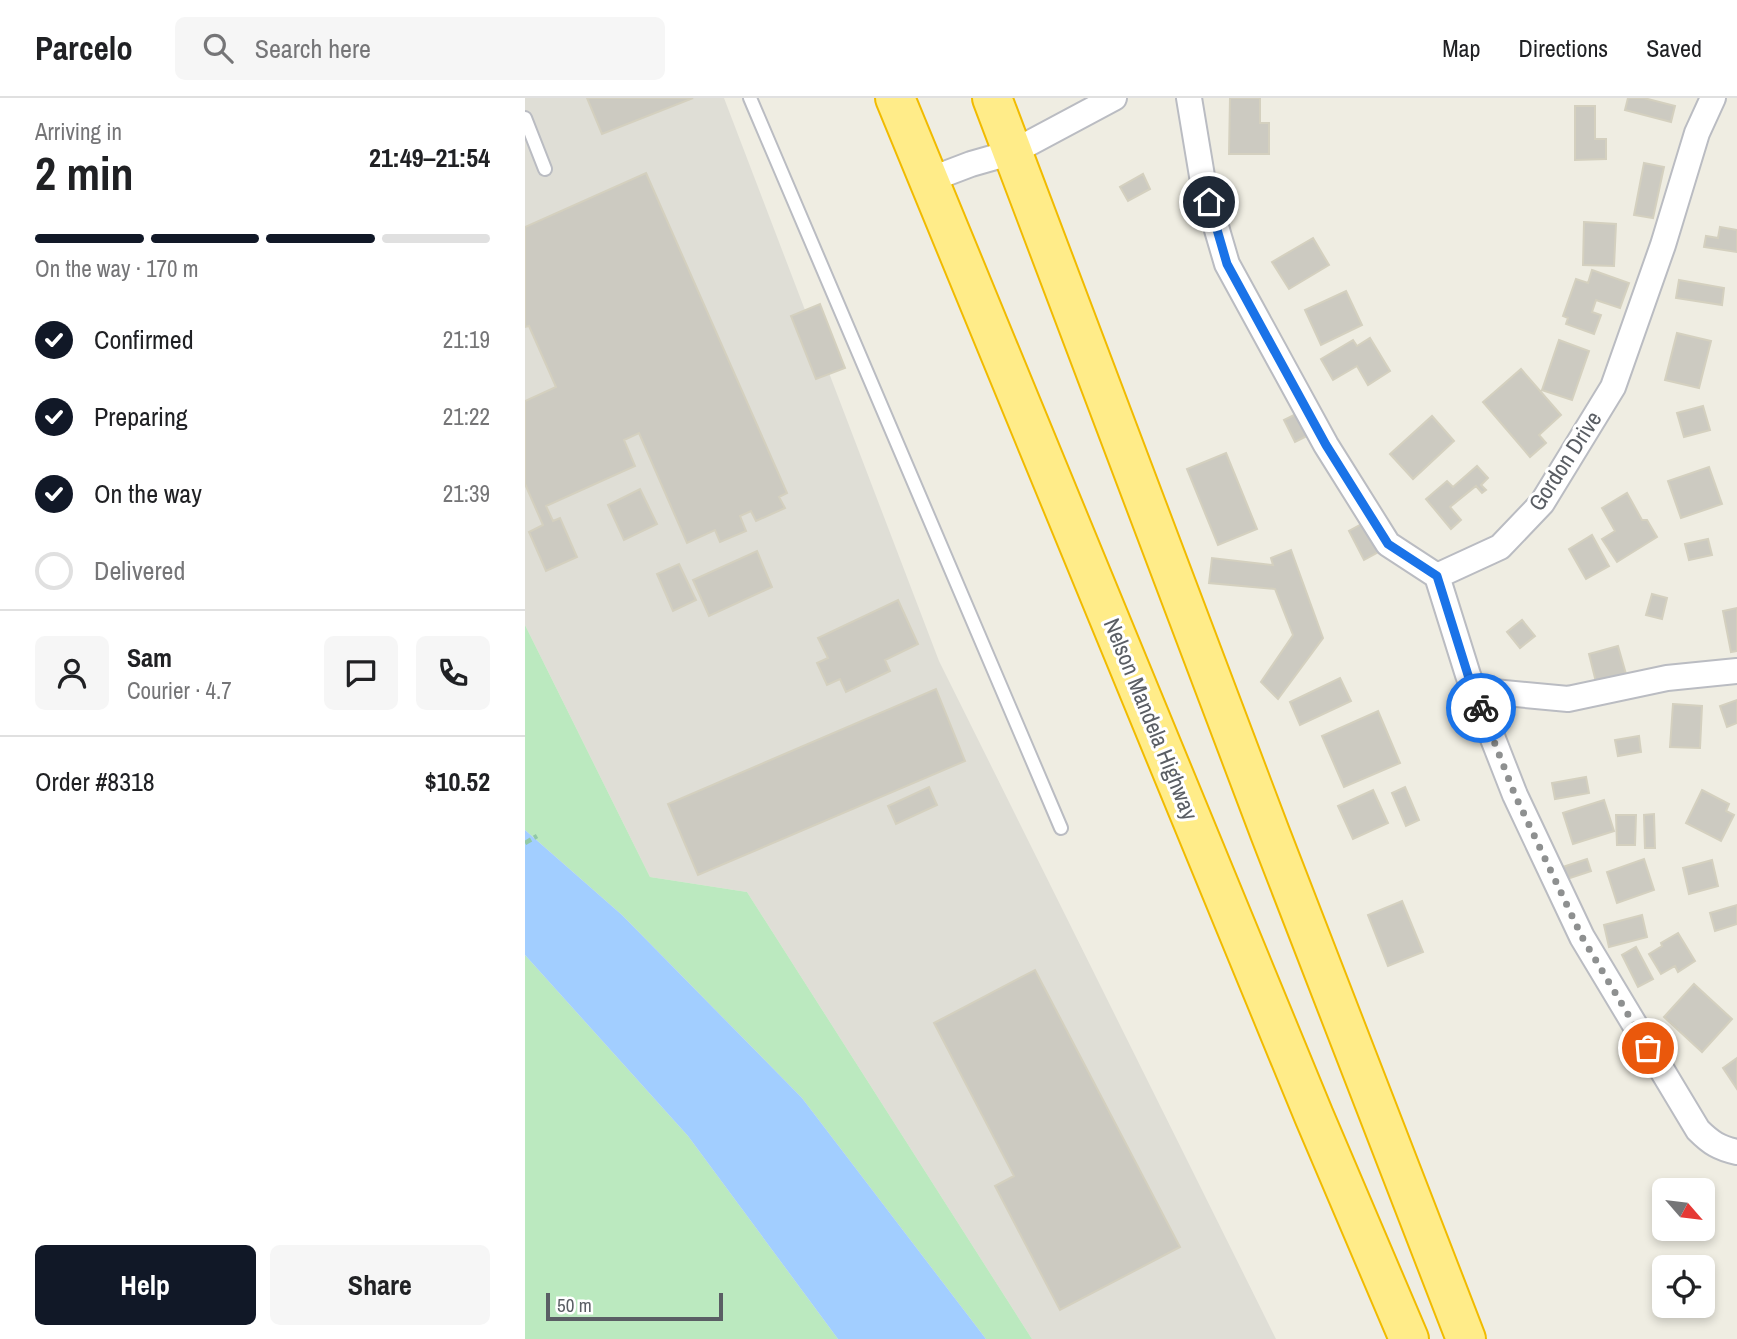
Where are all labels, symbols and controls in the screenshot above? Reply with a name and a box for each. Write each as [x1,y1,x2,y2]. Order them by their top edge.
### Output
search box [175,17,665,80]
text: Parcelo [35,26,133,70]
icon: search [199,29,237,67]
text: Search here [255,31,371,66]
text: Map [1442,32,1480,64]
text: Directions [1518,32,1608,64]
text: Saved [1646,32,1702,64]
text: Arriving in [35,116,122,147]
text: 21:49–21:54 [369,140,490,175]
text: 2 min [35,142,134,204]
pin [1179,172,1239,232]
icon: home [1190,183,1228,221]
text: On the way · 170 m [35,253,199,284]
icon: check [35,321,73,359]
text: Confirmed [94,322,194,357]
text: 21:19 [443,324,490,355]
icon: check [35,398,73,436]
text: Preparing [94,399,188,434]
text: 21:22 [443,401,490,432]
street label: Gordon Drive [1521,405,1608,517]
icon: check [35,475,73,513]
text: On the way [94,476,202,511]
text: 21:39 [443,478,490,509]
text: Delivered [94,553,185,588]
street label: Nelson Mandela Highway [1097,613,1206,825]
button: person [35,636,109,710]
button: chat [324,636,398,710]
button: phone [416,636,490,710]
text: Sam [127,640,172,675]
courier [1446,673,1516,743]
text: Courier · 4.7 [127,675,232,706]
icon: bike [1462,689,1500,727]
text: Order #8318 [35,764,155,799]
text: $10.52 [425,764,490,799]
pin [1618,1018,1678,1078]
icon: bag [1629,1029,1667,1067]
north arrow [1652,1178,1715,1241]
map controls [1652,1178,1715,1318]
button: Help [35,1245,256,1325]
button: Share [270,1245,490,1325]
button: locate [1652,1255,1715,1318]
scale bar [546,1290,723,1322]
text: 50 m [557,1292,592,1318]

